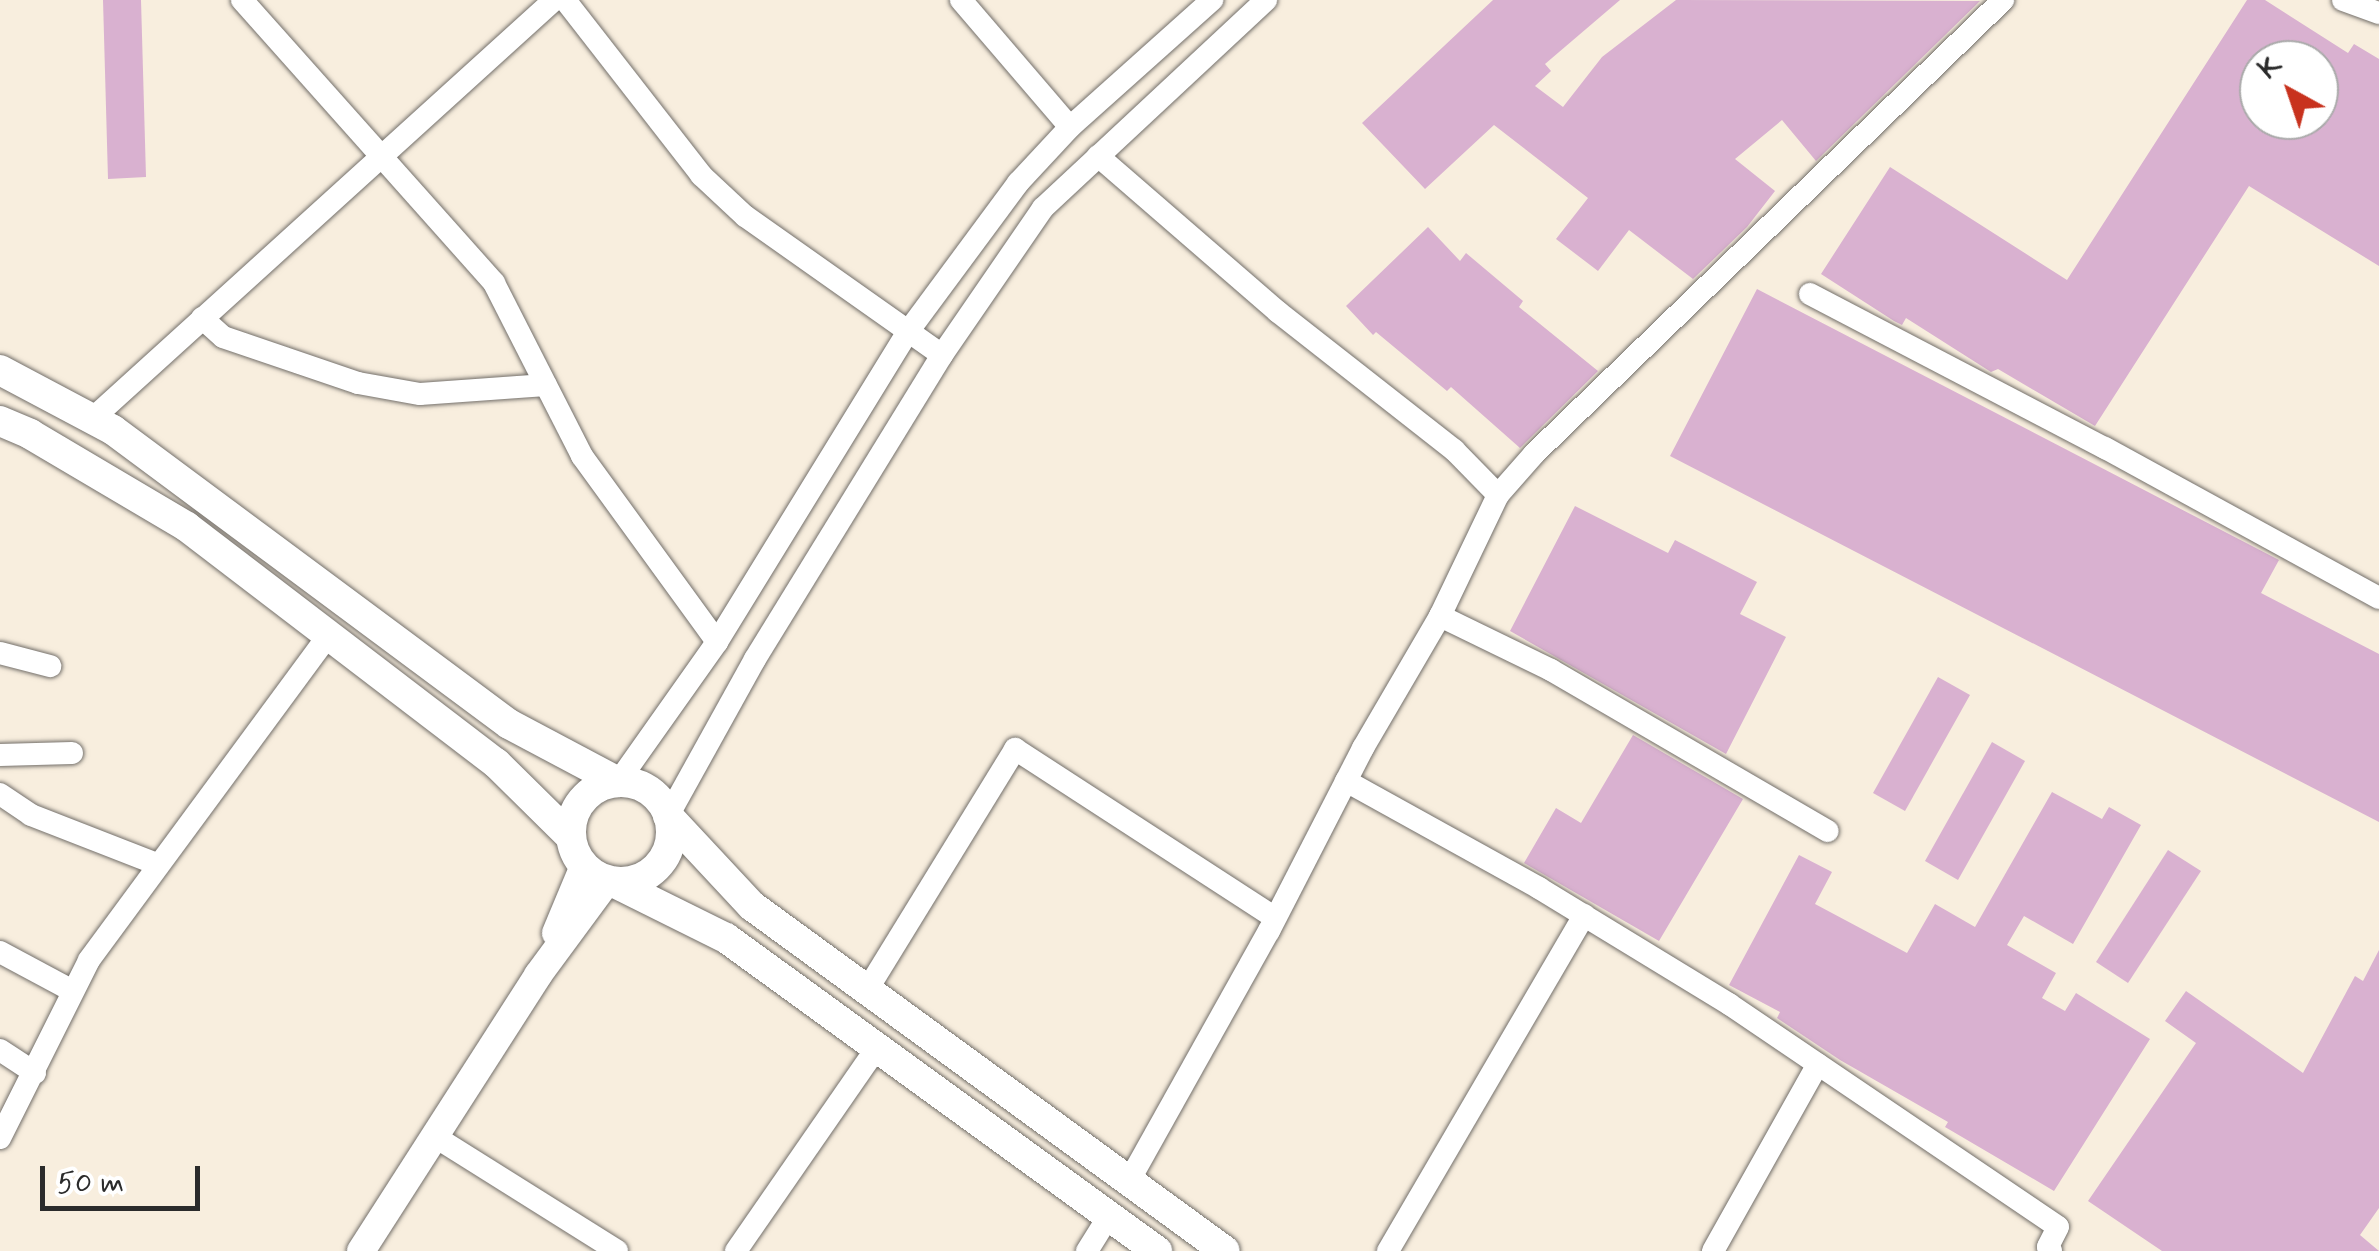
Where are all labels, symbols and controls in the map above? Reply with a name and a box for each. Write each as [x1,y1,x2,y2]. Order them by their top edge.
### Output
north arrow [2239,40,2339,140]
text: K [2251,48,2290,89]
scale bar [45,1146,205,1208]
text: 50 m [57,1164,124,1203]

